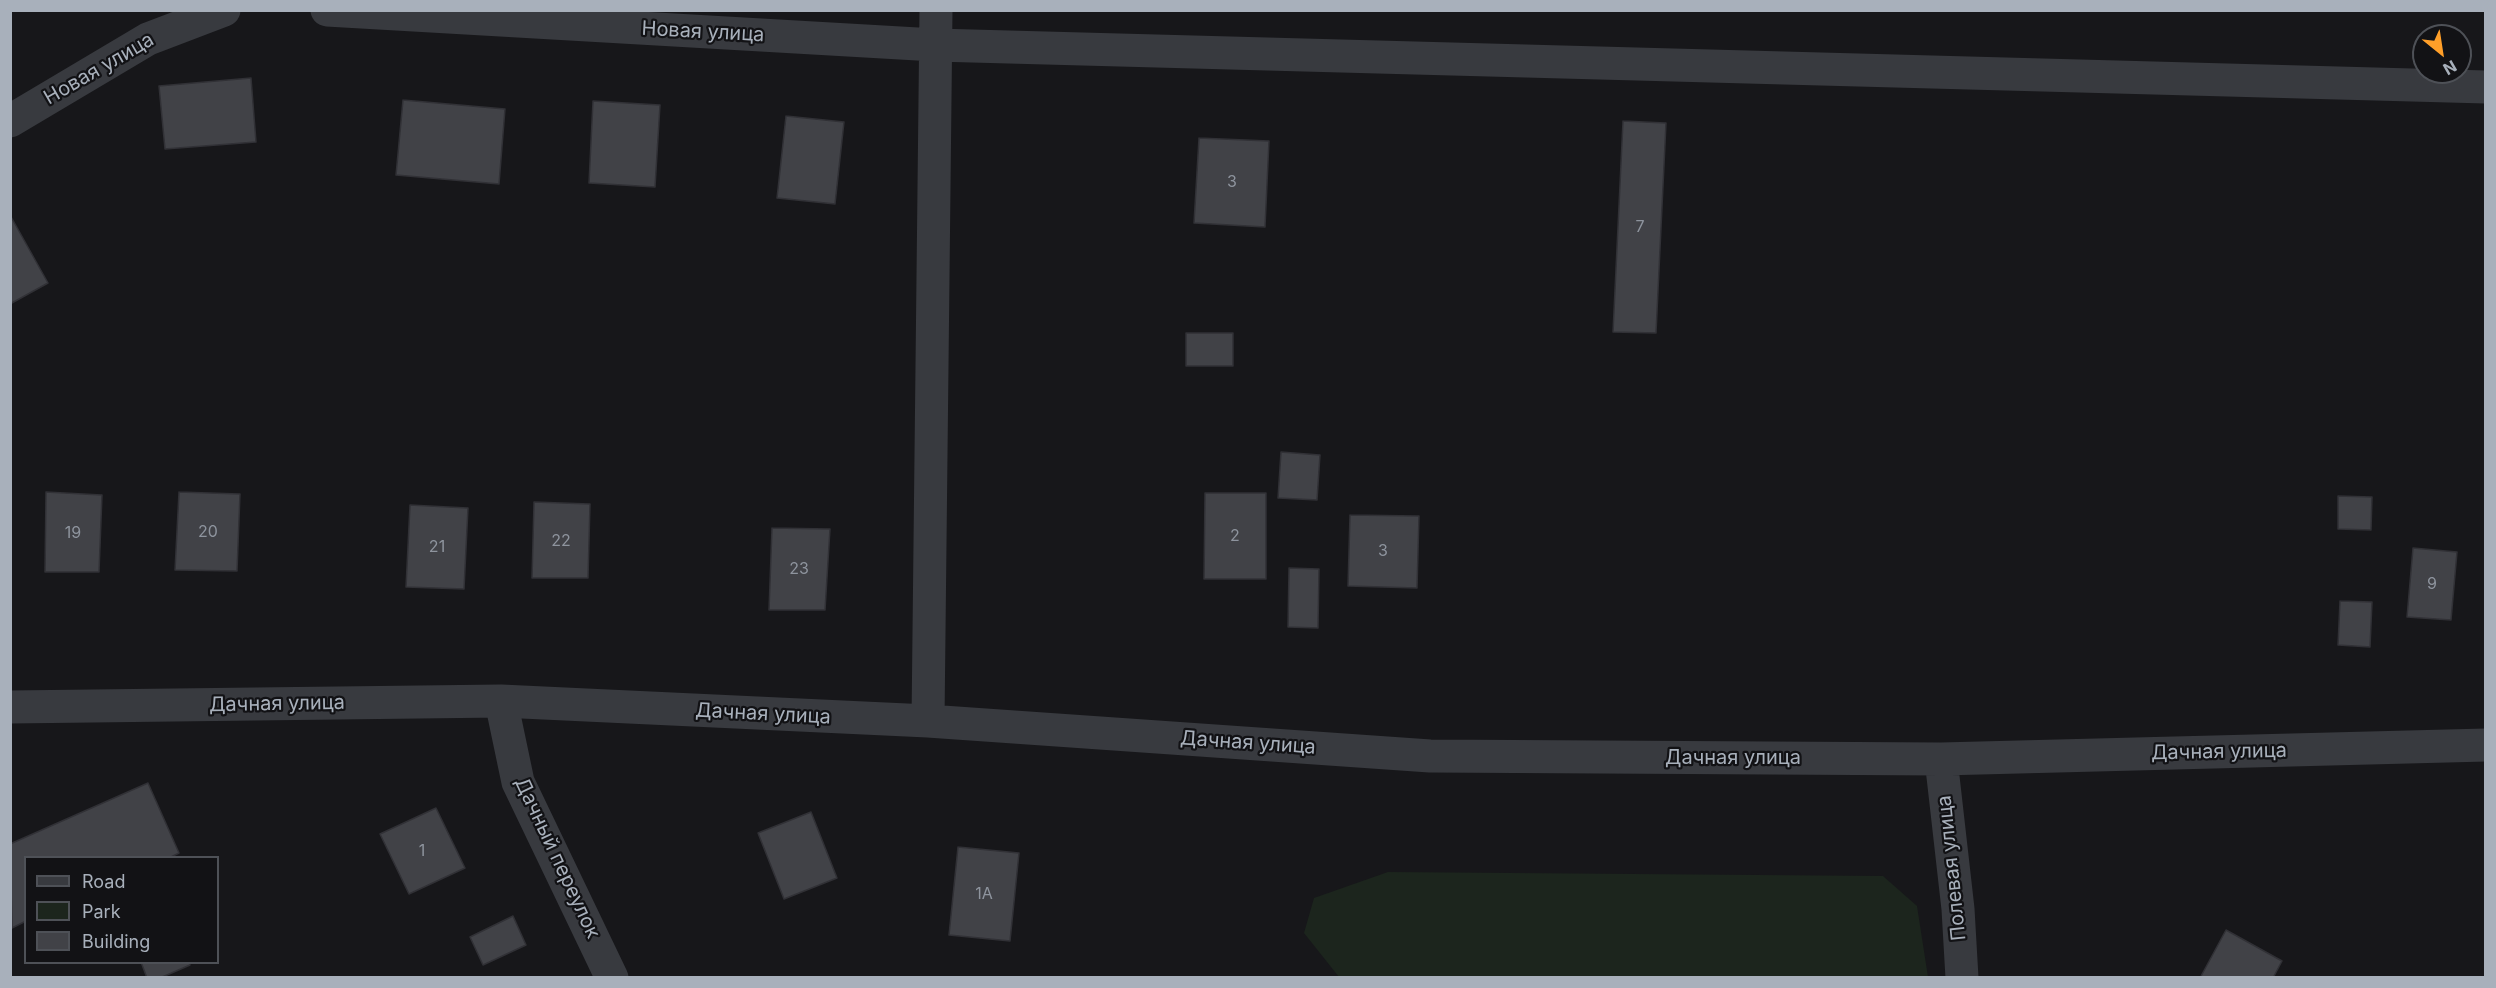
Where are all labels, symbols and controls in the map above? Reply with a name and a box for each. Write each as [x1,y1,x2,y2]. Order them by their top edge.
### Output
street label: Новая улица [641,17,765,47]
north arrow [2412,24,2472,84]
street label: Новая улица [40,28,158,110]
text: N [2440,56,2460,80]
house number: 3 [1227,172,1237,192]
house number: 7 [1635,217,1645,237]
house number: 20 [198,522,218,542]
house number: 19 [65,523,81,543]
house number: 2 [1230,526,1240,546]
house number: 22 [551,531,571,551]
house number: 21 [429,537,445,557]
house number: 3 [1378,541,1388,561]
house number: 23 [789,559,809,579]
house number: 9 [2427,574,2437,594]
street label: Дачная улица [209,691,345,717]
street label: Дачная улица [695,698,831,730]
street label: Дачная улица [1179,726,1317,760]
street label: Дачная улица [2151,739,2287,765]
street label: Дачная улица [1665,746,1801,770]
street label: Дачный переулок [509,774,605,942]
street label: Полевая улица [1932,794,1972,942]
house number: 1 [419,841,425,861]
legend [24,856,219,964]
text: Road [82,871,125,892]
house number: 1А [975,884,993,904]
text: Park [82,901,121,922]
text: Building [82,931,150,952]

